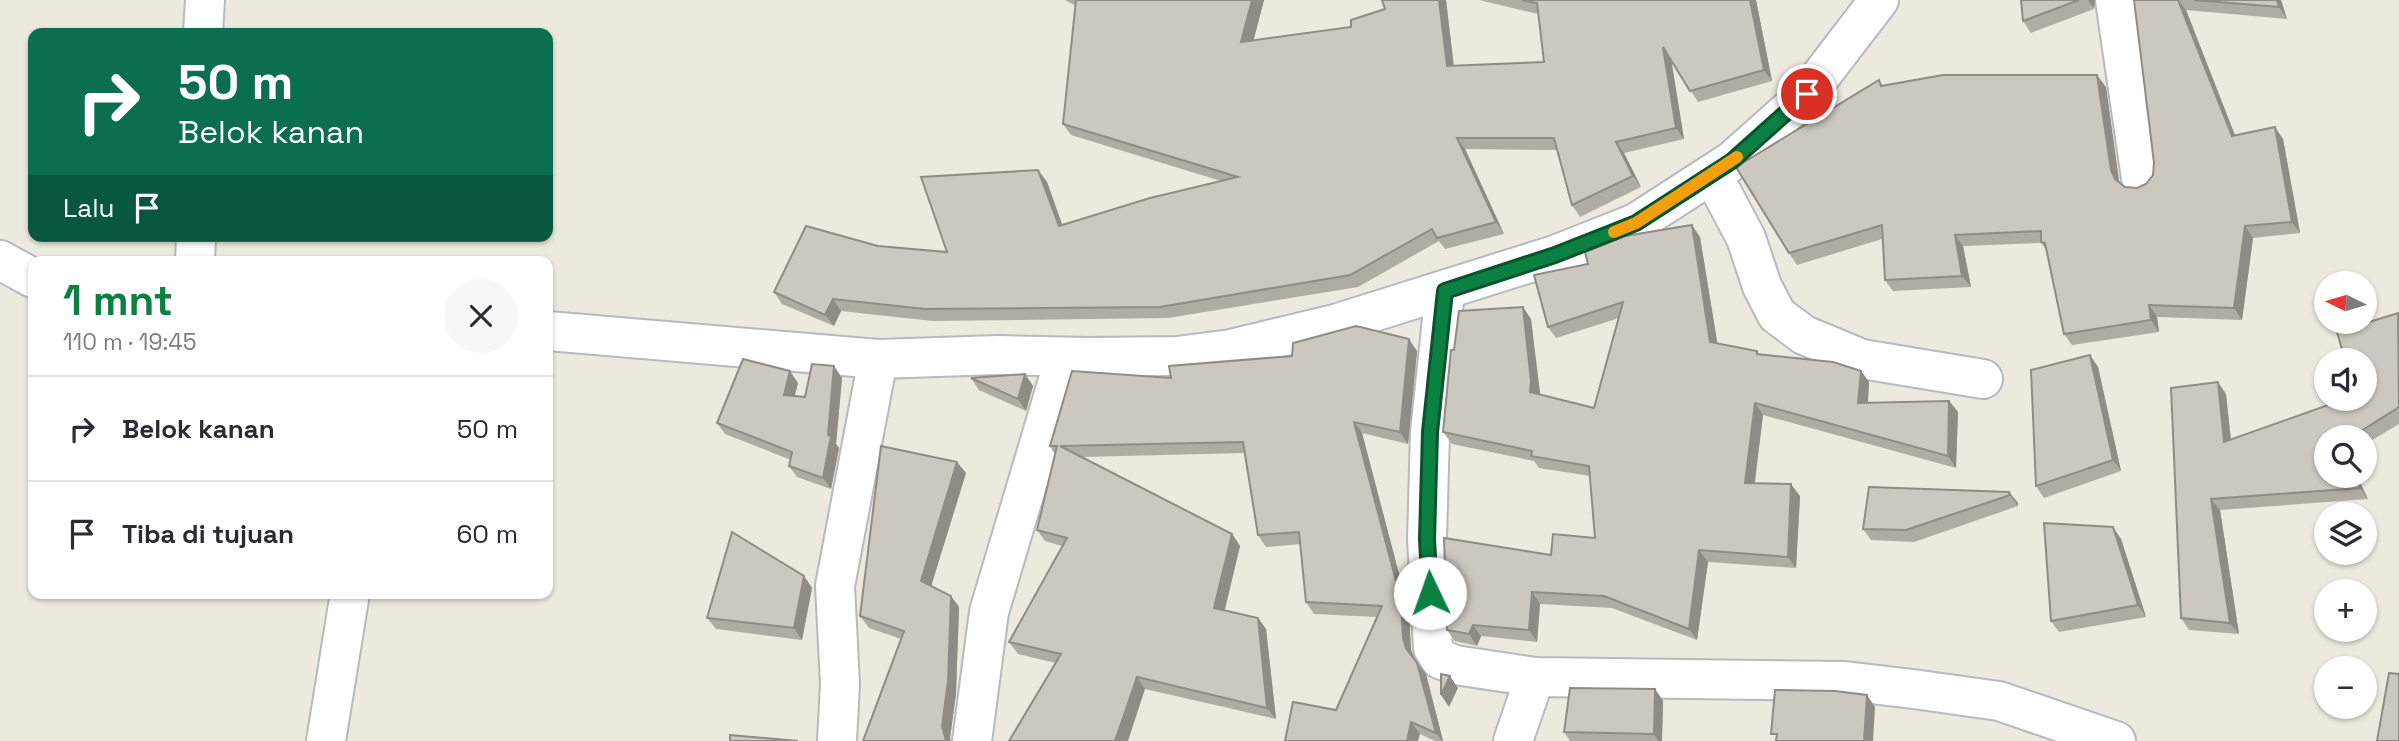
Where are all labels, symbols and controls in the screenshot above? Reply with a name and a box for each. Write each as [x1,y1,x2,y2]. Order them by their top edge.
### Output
text: 50 m [178,51,293,113]
icon: right [63,56,154,147]
pin [1777,64,1837,124]
icon: arrive [1788,75,1826,113]
text: Belok kanan [178,112,364,152]
icon: arrive [128,189,166,227]
text: Lalu [63,191,114,225]
north arrow [2314,271,2376,334]
map controls [2314,271,2377,719]
text: 1 mnt [63,274,173,327]
button: close [444,279,518,353]
text: 110 m · 19:45 [63,327,196,357]
button: sound [2314,348,2377,411]
icon: right [63,410,101,448]
text: Belok kanan [122,412,275,446]
text: 50 m [457,412,518,446]
button: search [2314,425,2377,488]
button: layers [2314,502,2377,565]
icon: arrive [63,515,101,553]
text: Tiba di tujuan [122,517,294,551]
text: 60 m [456,517,518,551]
position arrow [1393,556,1467,630]
button: + [2314,579,2377,642]
button: − [2314,656,2377,719]

